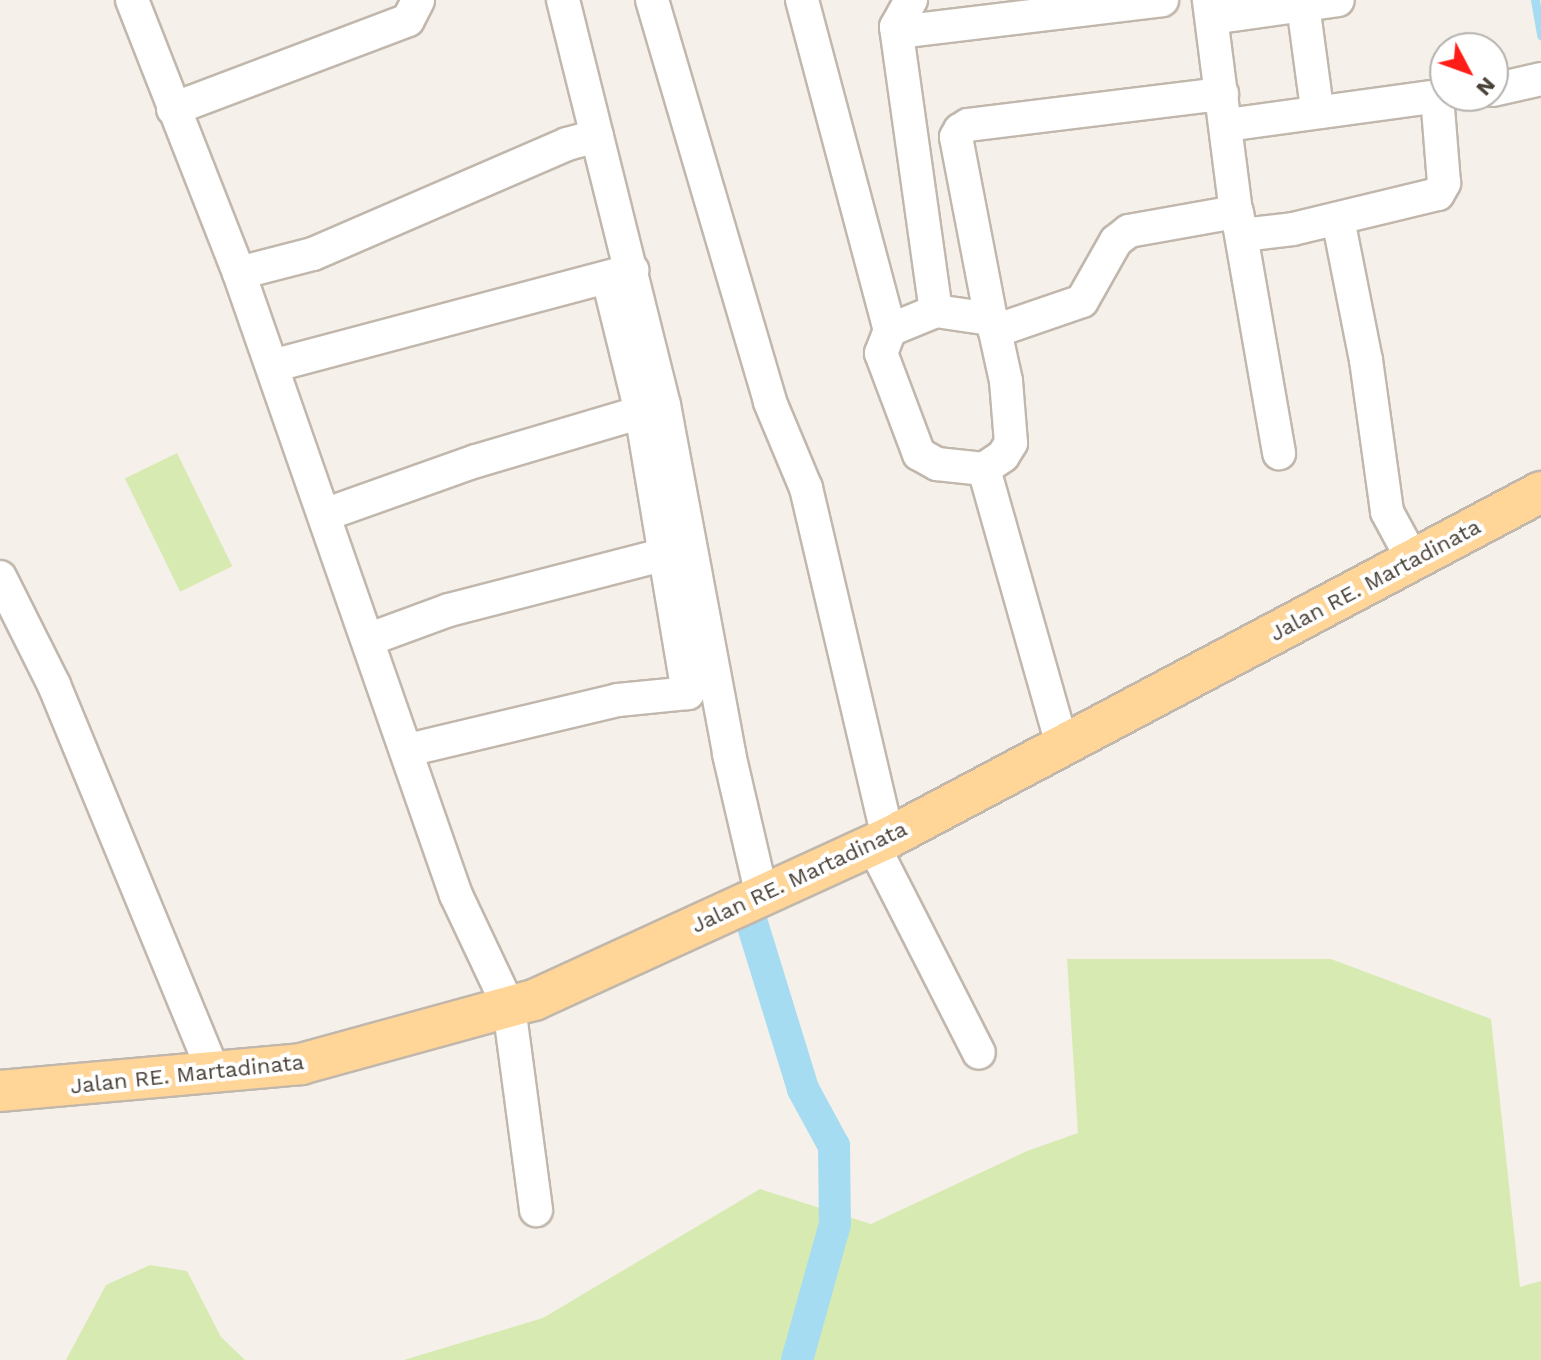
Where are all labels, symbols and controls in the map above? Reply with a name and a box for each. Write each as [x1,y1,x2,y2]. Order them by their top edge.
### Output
north arrow [1429,32,1509,112]
text: N [1471,72,1501,101]
street label: Jalan RE. Martadinata [1265,513,1485,647]
street label: Jalan RE. Martadinata [687,815,911,939]
street label: Jalan RE. Martadinata [69,1049,305,1099]

